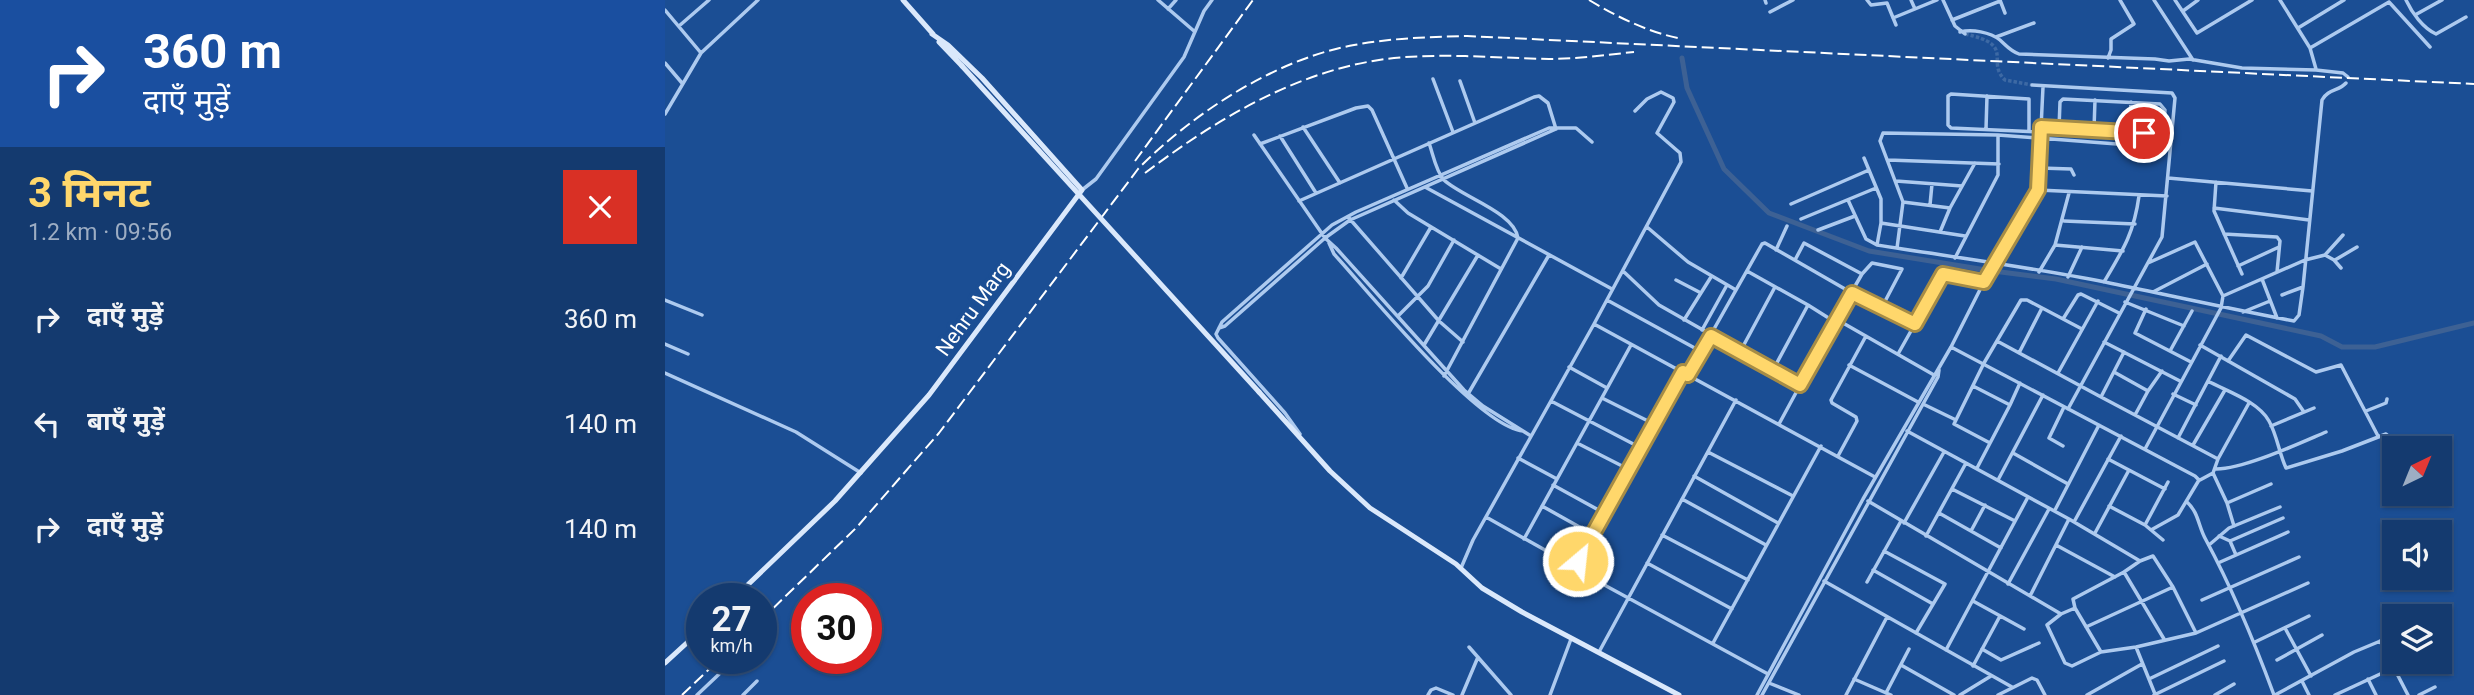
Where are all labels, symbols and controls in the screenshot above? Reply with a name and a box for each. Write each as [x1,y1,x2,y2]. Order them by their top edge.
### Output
text: 360 m [143,23,282,80]
icon: right [28,28,119,119]
text: दाएँ मुड़ें [143,82,230,120]
pin [2114,103,2174,163]
icon: arrive [2125,114,2163,152]
text: 3 मिनट [28,168,151,217]
button: close [563,170,637,244]
text: 1.2 km · 09:56 [28,219,172,246]
street label: Nehru Marg [931,257,1015,361]
icon: right [28,300,66,338]
text: दाएँ मुड़ें [87,301,163,331]
text: 360 m [564,304,637,334]
icon: left [28,405,66,443]
text: बाएँ मुड़ें [87,406,165,436]
text: 140 m [564,409,637,439]
north arrow [2382,436,2452,506]
map controls [2382,436,2452,674]
icon: right [28,510,66,548]
text: दाएँ मुड़ें [87,511,163,541]
text: 140 m [564,514,637,544]
button: sound [2382,520,2452,590]
position arrow [1541,524,1615,598]
speed limit sign: 30 [791,583,882,674]
text: 27 [711,599,752,640]
button: layers [2382,604,2452,674]
text: km/h [710,635,753,656]

